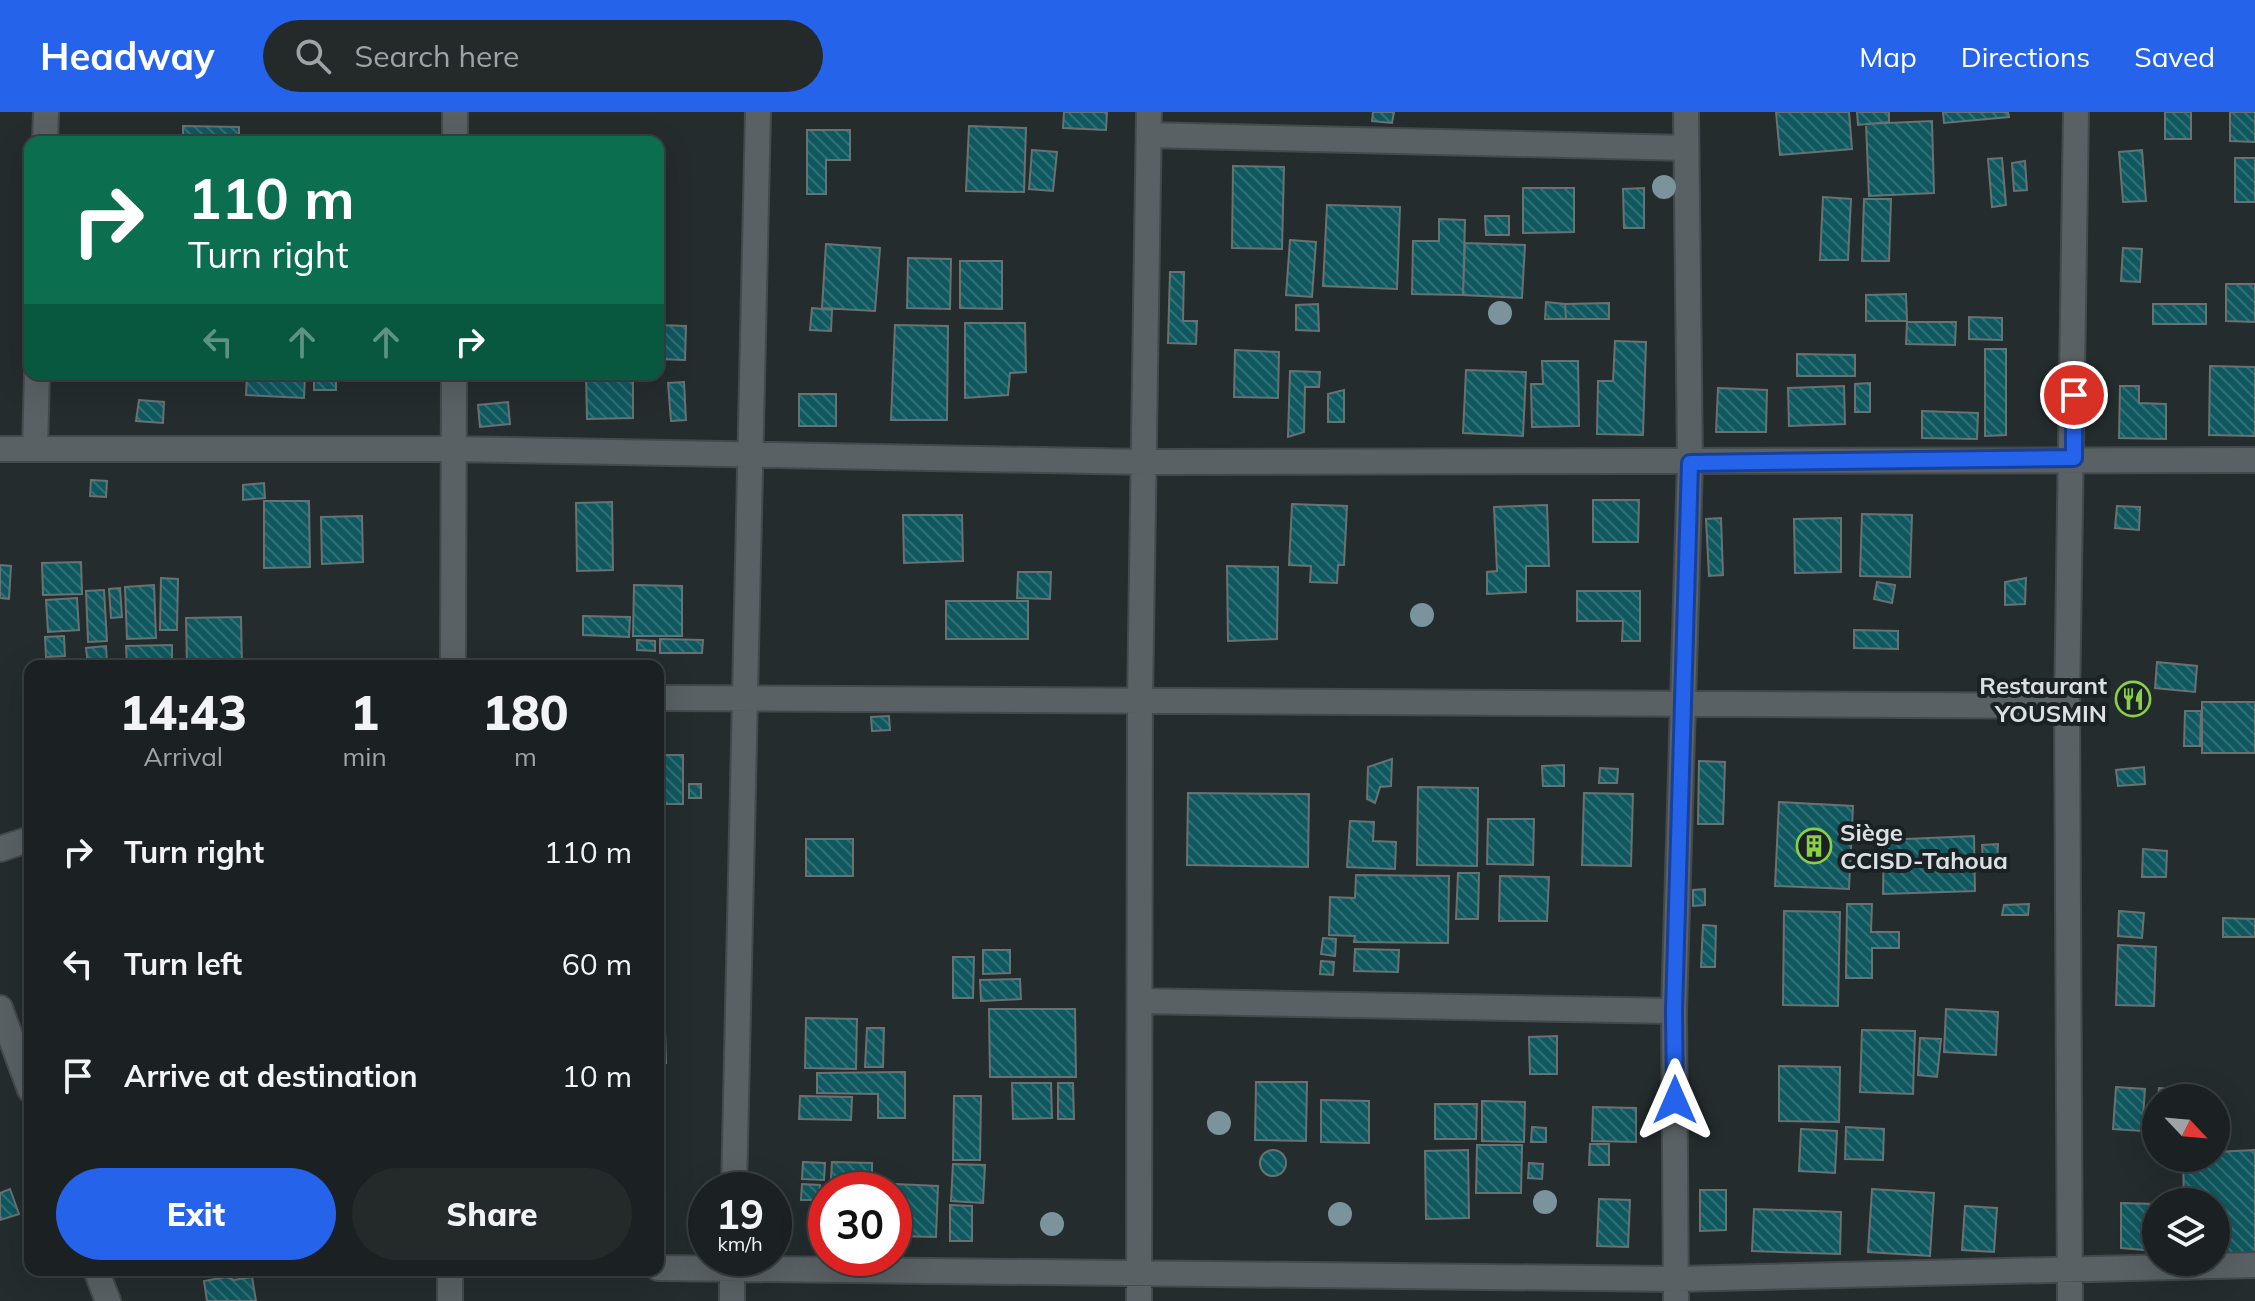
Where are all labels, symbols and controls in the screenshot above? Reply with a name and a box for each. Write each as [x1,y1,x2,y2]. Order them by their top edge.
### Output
search box [263,20,823,92]
text: Headway [40,32,215,80]
icon: search [291,34,335,78]
text: Search here [355,37,519,75]
text: Map [1859,39,1917,74]
text: Directions [1961,39,2090,74]
text: Saved [2134,39,2215,74]
text: 110 m [188,163,355,233]
icon: right [56,168,160,272]
text: Turn right [188,232,349,277]
icon: left [196,320,240,364]
icon: ahead [280,320,324,364]
icon: ahead [364,320,408,364]
icon: right [448,320,492,364]
pin [2040,361,2108,429]
icon: arrive [2052,373,2096,417]
place label: Restaurant YOUSMIN [1979,670,2107,728]
restaurant icon: Restaurant YOUSMIN [2114,680,2152,718]
text: 14:43 [119,682,247,742]
text: 1 [350,682,379,742]
text: 180 [482,682,569,742]
text: Arrival [143,740,223,773]
text: min [343,740,387,773]
text: m [514,740,537,773]
place label: Siège CCISD-Tahoua [1840,817,2008,875]
building icon: Siège CCISD-Tahoua [1795,827,1833,865]
icon: right [56,830,100,874]
text: Turn right [124,833,264,871]
text: 110 m [544,833,632,871]
icon: left [56,942,100,986]
text: Turn left [124,945,242,983]
text: 60 m [562,945,632,983]
icon: arrive [56,1054,100,1098]
text: Arrive at destination [124,1057,418,1095]
text: 10 m [562,1057,632,1095]
position arrow [1633,1058,1717,1142]
north arrow [2142,1084,2230,1172]
map controls [2142,1084,2230,1276]
button: Exit [56,1168,336,1260]
button: Share [352,1168,632,1260]
speed limit sign: 30 [808,1172,912,1276]
button: layers [2142,1188,2230,1276]
text: 19 [716,1189,764,1239]
text: km/h [717,1231,763,1256]

